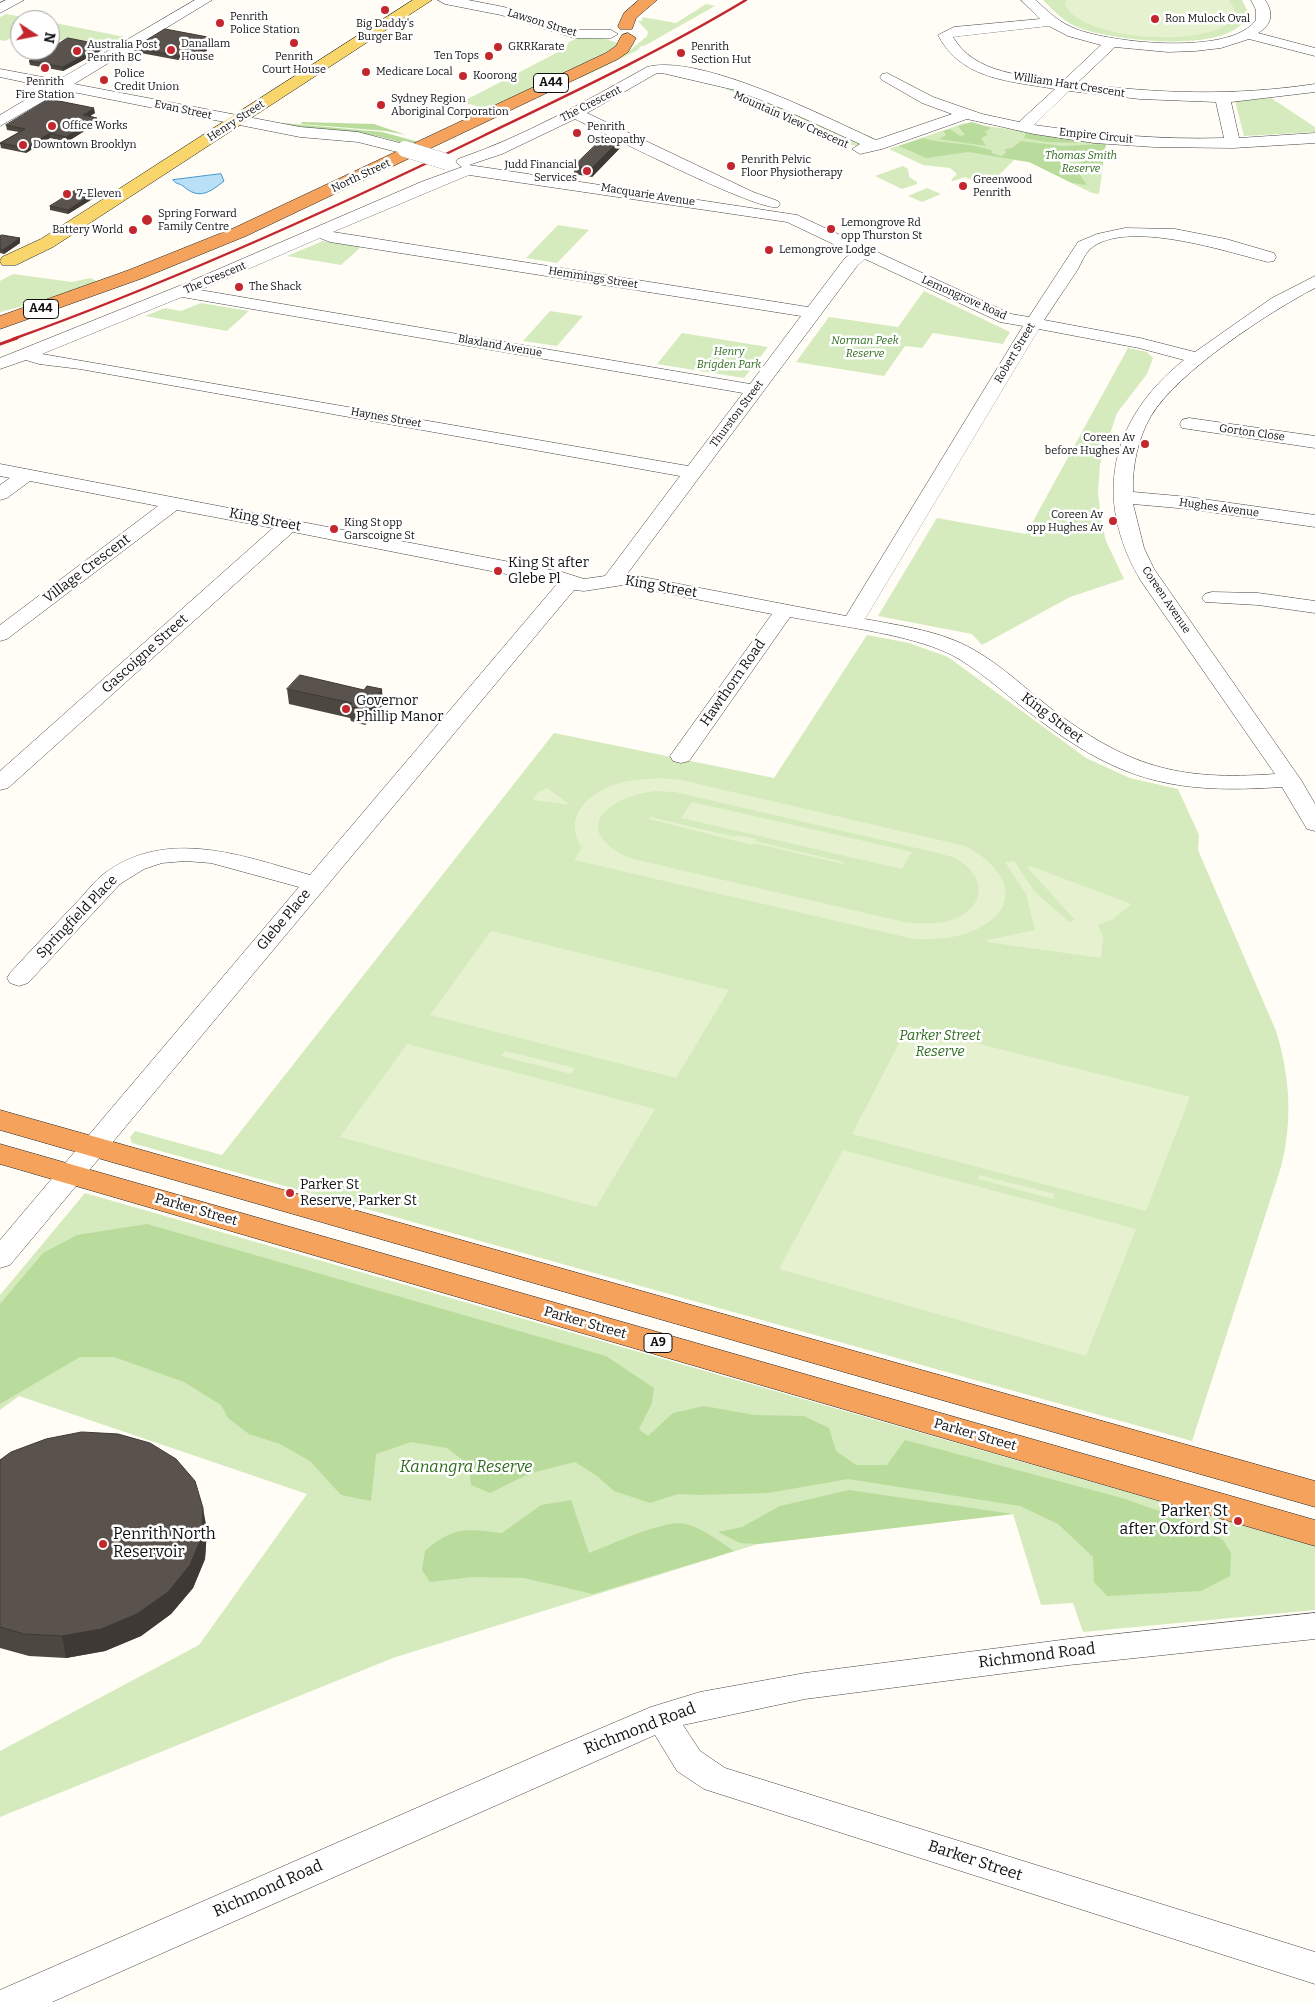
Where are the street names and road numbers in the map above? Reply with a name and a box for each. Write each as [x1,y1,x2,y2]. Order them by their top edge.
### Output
street label: Lawson Street [506,6,578,40]
street label: William Hart Crescent [1012,70,1126,100]
road number: A44 [534,74,568,92]
street label: The Crescent [558,83,624,125]
street label: Mountain View Crescent [732,89,850,151]
street label: Evan Street [153,97,213,123]
street label: Henry Street [205,98,267,144]
street label: Empire Circuit [1058,126,1134,146]
street label: North Street [329,157,393,195]
street label: Macquarie Avenue [600,181,696,209]
street label: The Crescent [182,259,248,297]
street label: Hemmings Street [547,264,639,292]
street label: Lemongrove Road [919,273,1009,323]
road number: A44 [23,300,58,318]
street label: Robert Street [992,321,1038,385]
street label: Blaxland Avenue [457,332,543,360]
street label: Thurston Street [708,378,766,450]
street label: Haynes Street [350,405,422,431]
street label: Gorton Close [1218,422,1286,444]
street label: Hughes Avenue [1178,496,1260,520]
street label: King Street [228,505,302,535]
street label: Village Crescent [40,531,134,607]
street label: Coreen Avenue [1139,564,1193,636]
street label: King Street [624,572,698,602]
street label: Gascoigne Street [98,611,192,697]
street label: Hawthorn Road [697,636,769,730]
street label: King Street [1018,689,1086,747]
street label: Springfield Place [33,872,121,962]
street label: Glebe Place [254,886,314,954]
street label: Parker Street [153,1190,239,1230]
street label: Parker Street [542,1303,628,1343]
road number: A9 [644,1334,672,1352]
street label: Parker Street [932,1415,1018,1455]
street label: Richmond Road [977,1639,1097,1673]
street label: Richmond Road [582,1699,698,1759]
street label: Barker Street [925,1837,1025,1885]
street label: Richmond Road [210,1856,326,1922]

